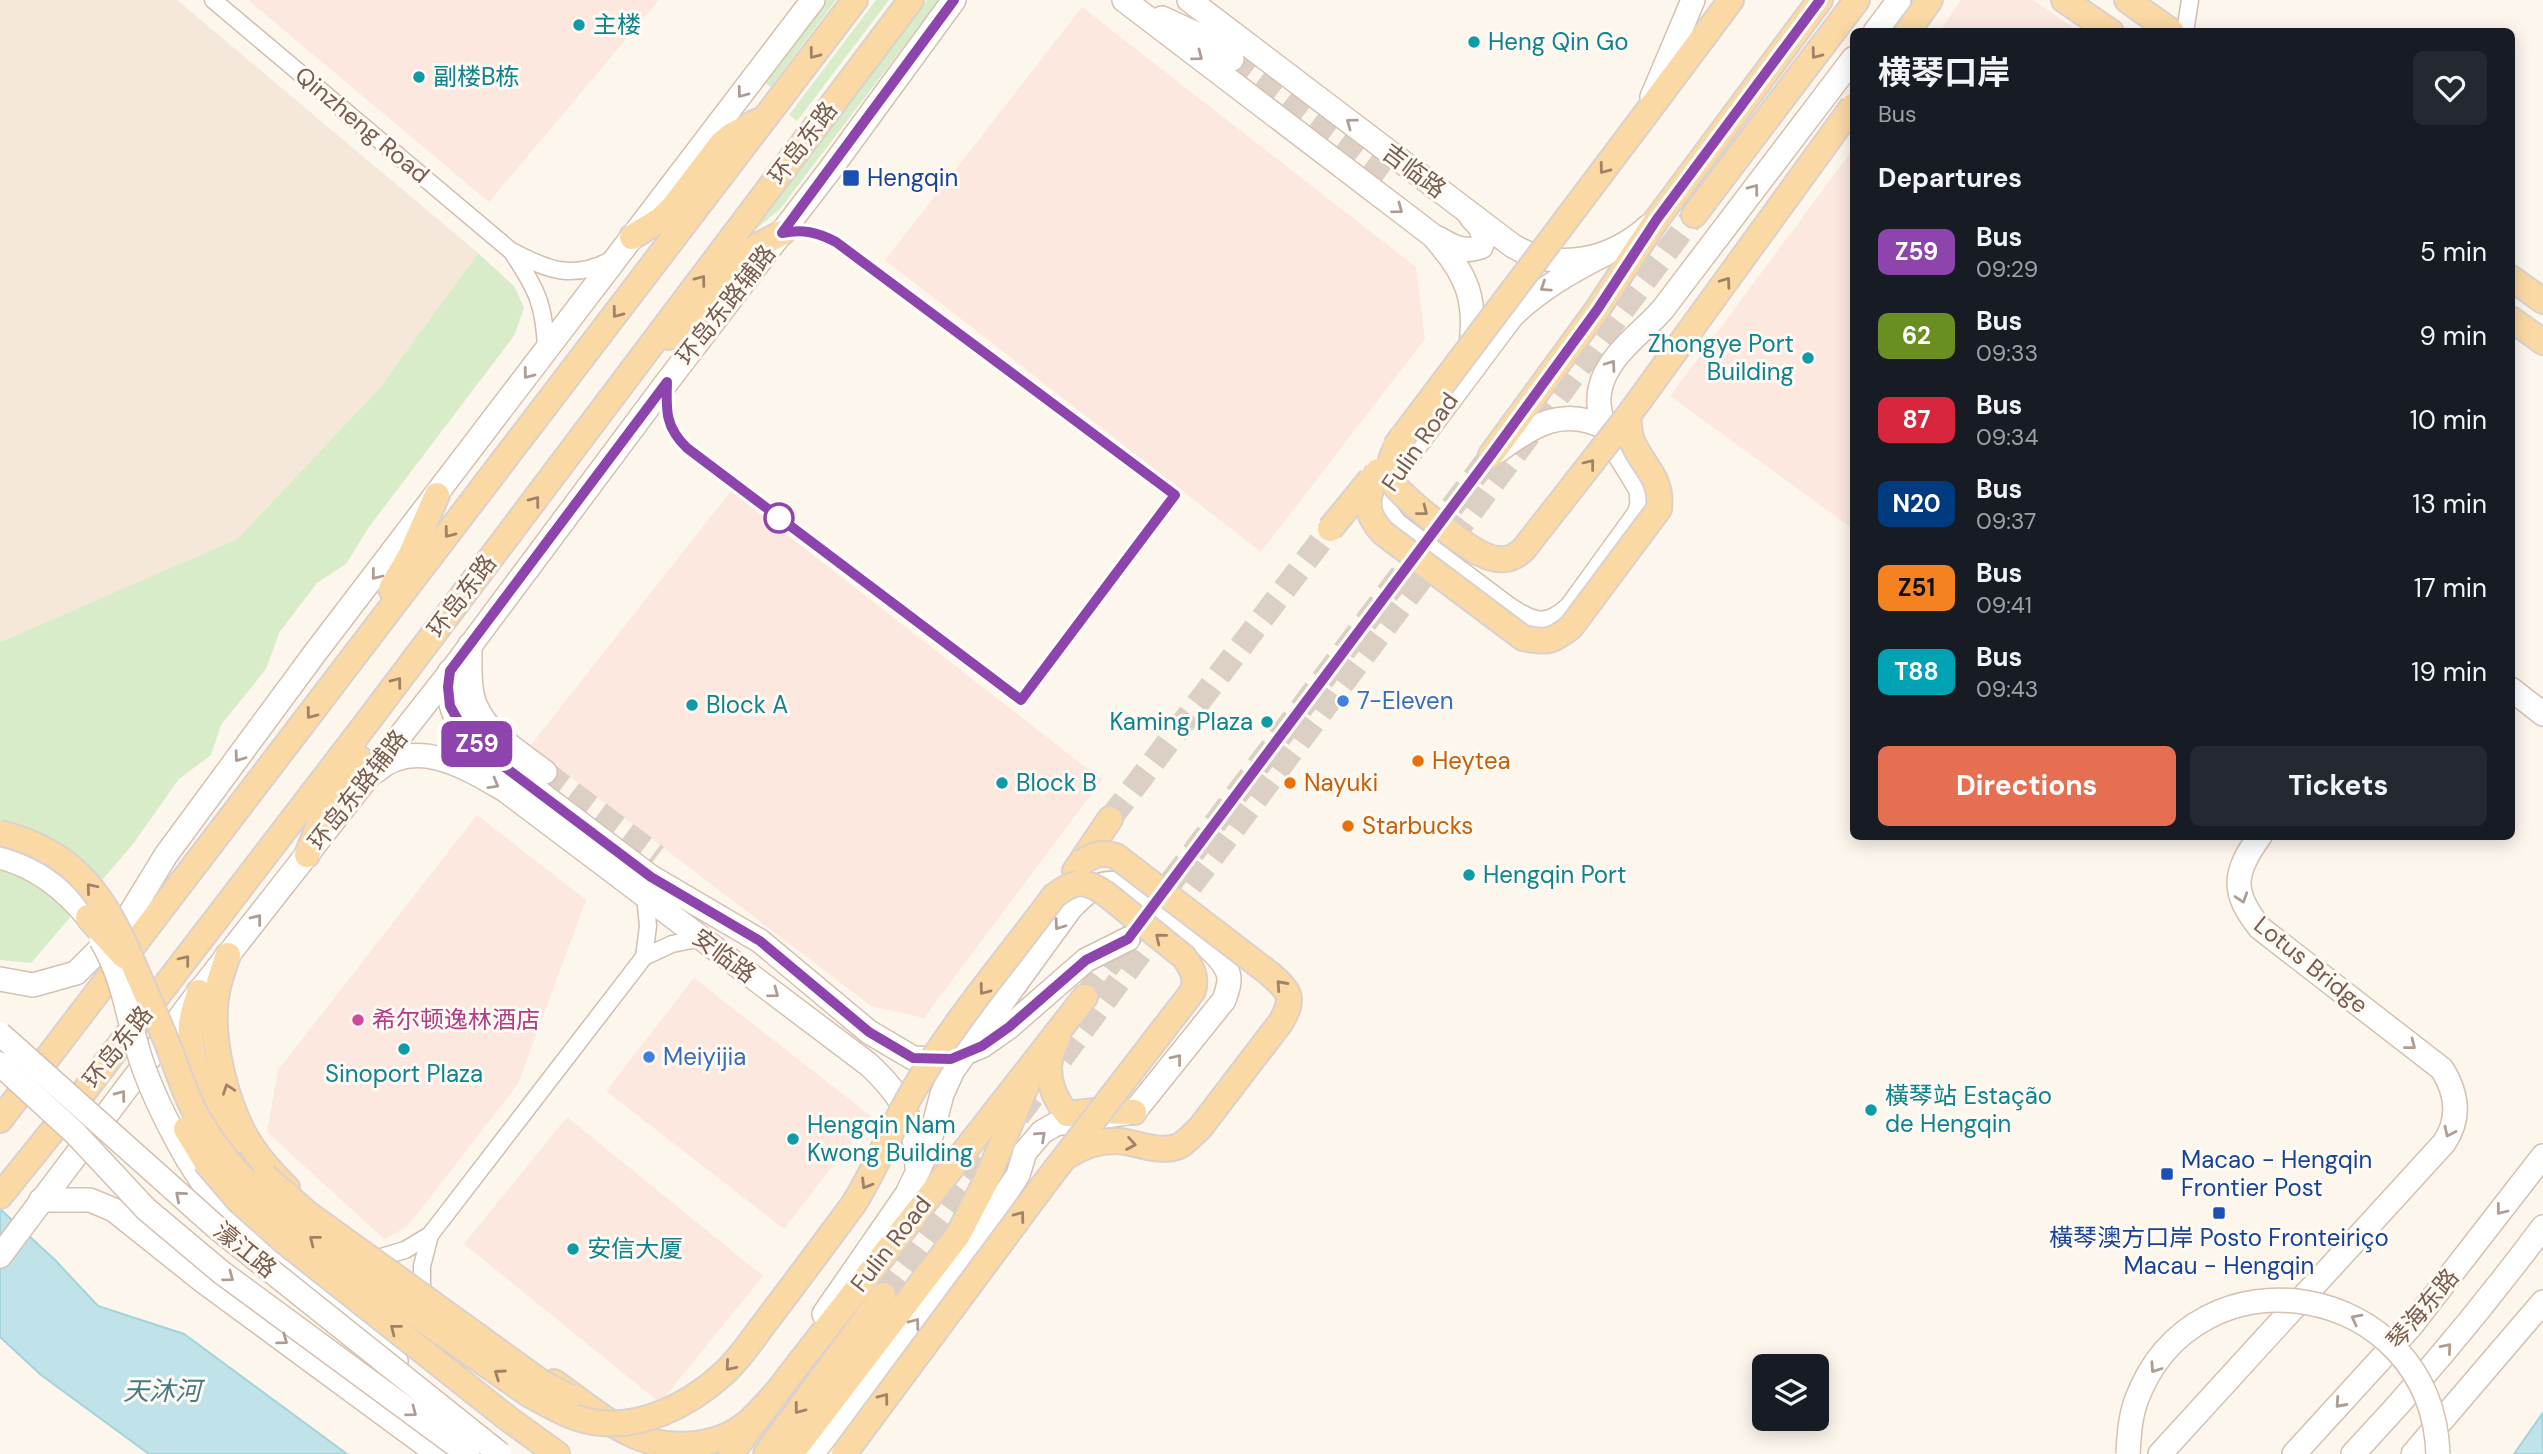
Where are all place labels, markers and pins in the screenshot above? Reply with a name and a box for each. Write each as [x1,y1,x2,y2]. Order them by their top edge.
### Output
place label: 主楼 [593,9,641,40]
marker: 主楼 [571,17,587,33]
place label: Heng Qin Go [1488,26,1628,57]
marker: Heng Qin Go [1466,34,1482,50]
place label: 副楼B栋 [433,61,519,92]
marker: 副楼B栋 [411,69,427,85]
place label: Hengqin [867,162,958,193]
marker: Hengqin [841,168,861,188]
place label: Zhongye Port Building [1648,328,1794,387]
marker: Zhongye Port Building [1800,350,1816,366]
unlabelled marker [764,503,794,533]
place label: 7-Eleven [1357,685,1454,716]
place label: Block A [706,689,788,720]
marker: 7-Eleven [1335,693,1351,709]
marker: Block A [684,697,700,713]
place label: Kaming Plaza [1109,706,1253,737]
marker: Kaming Plaza [1259,714,1275,730]
place label: Heytea [1432,745,1511,776]
marker: Heytea [1410,753,1426,769]
place label: Block B [1016,767,1097,798]
place label: Nayuki [1304,767,1378,798]
marker: Block B [994,775,1010,791]
marker: Nayuki [1282,775,1298,791]
place label: Starbucks [1362,810,1473,841]
marker: Starbucks [1340,818,1356,834]
place label: Hengqin Port [1483,859,1626,890]
marker: Hengqin Port [1461,867,1477,883]
place label: 希尔顿逸林酒店 [372,1004,540,1035]
marker: 希尔顿逸林酒店 [350,1012,366,1028]
marker: Sinoport Plaza [396,1041,412,1057]
place label: Meiyijia [663,1041,746,1072]
marker: Meiyijia [641,1049,657,1065]
place label: Sinoport Plaza [325,1058,483,1089]
place label: 橫琴站 Estação de Hengqin [1885,1080,2052,1139]
marker: 橫琴站 Estação de Hengqin [1863,1102,1879,1118]
place label: Hengqin Nam Kwong Building [807,1109,973,1168]
marker: Hengqin Nam Kwong Building [785,1131,801,1147]
place label: Macao - Hengqin Frontier Post [2181,1144,2372,1203]
marker: Macao - Hengqin Frontier Post [2159,1166,2175,1182]
marker: 橫琴澳方口岸 Posto Fronteiriço Macau - Hengqin [2211,1205,2227,1221]
place label: 橫琴澳方口岸 Posto Fronteiriço Macau - Hengqin [2049,1222,2389,1281]
place label: 安信大厦 [587,1233,683,1264]
marker: 安信大厦 [565,1241,581,1257]

